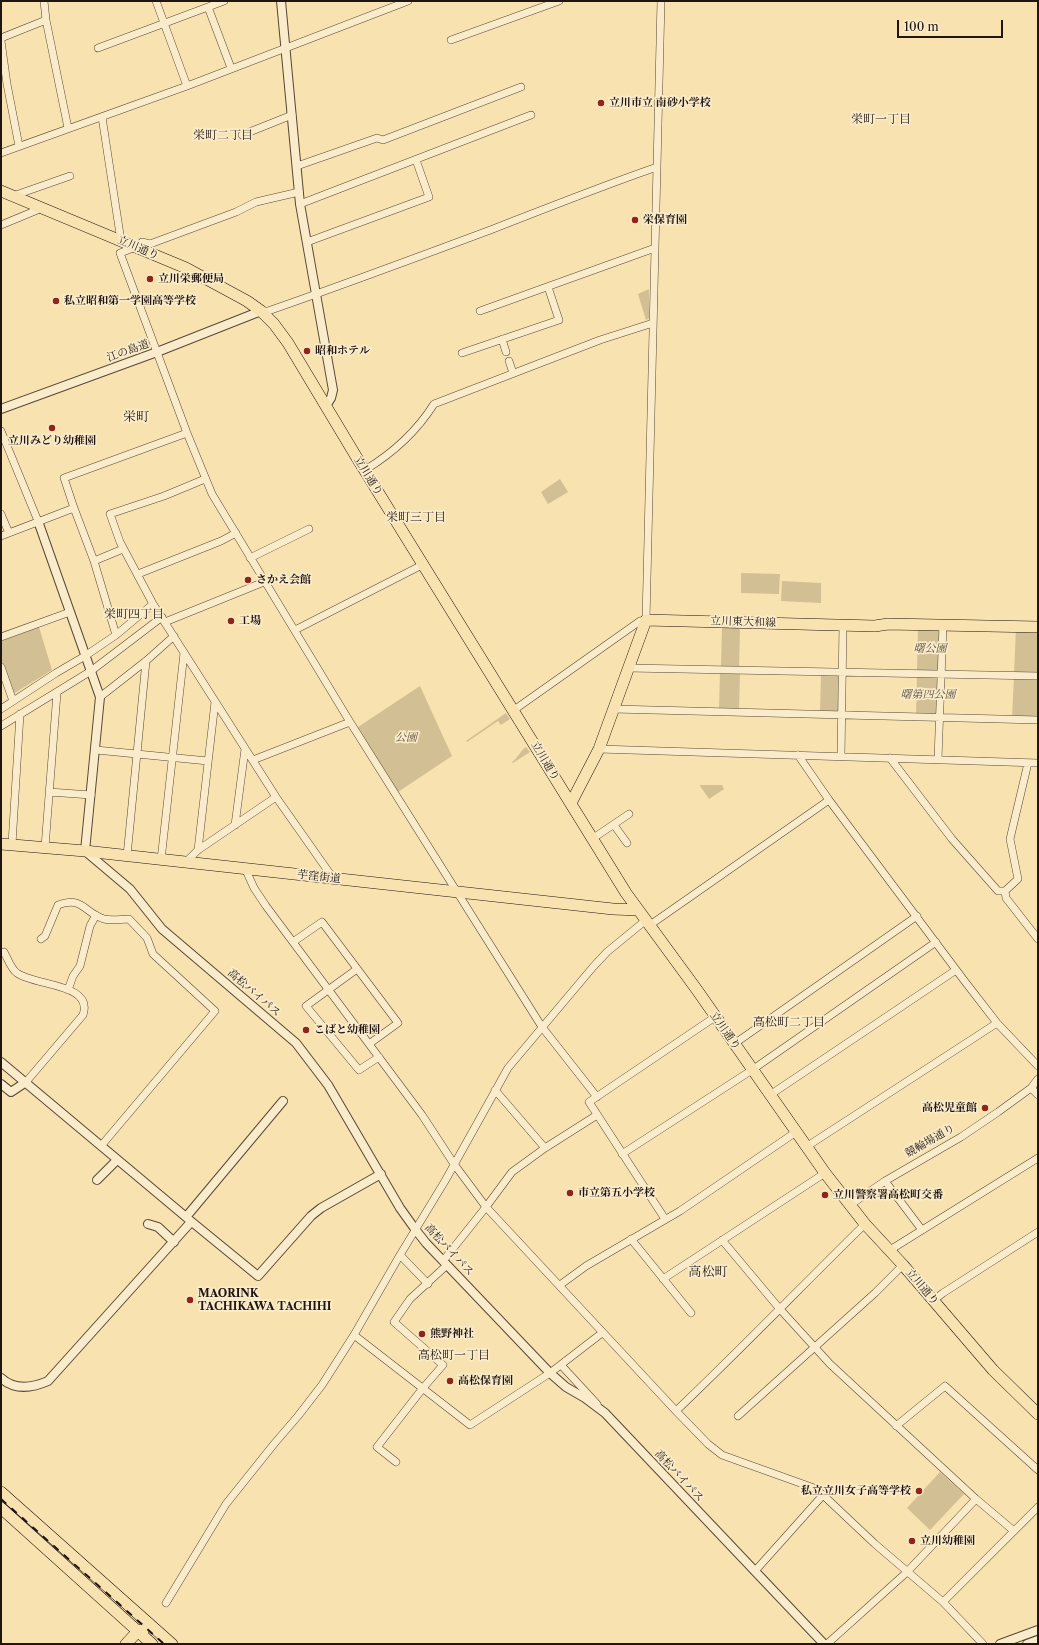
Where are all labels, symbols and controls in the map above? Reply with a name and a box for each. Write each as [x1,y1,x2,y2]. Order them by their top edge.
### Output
scale bar [899,12,1005,38]
text: 100 m [904,19,939,34]
place label: 立川市立 南砂小学校 [609,96,711,110]
marker: 立川市立 南砂小学校 [596,98,606,108]
district label: 栄町一丁目 [851,113,911,127]
district label: 栄町二丁目 [193,129,253,143]
place label: 栄保育園 [643,213,687,227]
marker: 栄保育園 [630,215,640,225]
street label: 立川通り [115,233,161,263]
place label: 立川栄郵便局 [158,272,224,286]
marker: 立川栄郵便局 [145,274,155,284]
place label: 私立昭和第一学園高等学校 [64,294,196,308]
marker: 私立昭和第一学園高等学校 [51,296,61,306]
street label: 江の島道 [105,337,151,365]
place label: 昭和ホテル [315,344,370,358]
marker: 昭和ホテル [302,346,312,356]
district label: 栄町 [123,409,149,425]
marker: 立川みどり幼稚園 [47,423,57,433]
place label: 立川みどり幼稚園 [8,434,96,448]
street label: 立川通り [351,454,385,498]
district label: 栄町三丁目 [386,511,446,525]
place label: さかえ会館 [256,573,311,587]
marker: さかえ会館 [243,575,253,585]
district label: 栄町四丁目 [104,608,164,622]
place label: 工場 [239,614,261,628]
street label: 立川東大和線 [710,614,776,630]
marker: 工場 [226,616,236,626]
park label: 曙公園 [914,642,946,656]
park label: 曙第四公園 [901,688,955,702]
park label: 公園 [395,731,417,745]
street label: 立川通り [528,739,562,783]
street label: 芋窪街道 [296,868,342,886]
street label: 高松バイパス [225,966,283,1020]
street label: 立川通り [707,1009,743,1053]
district label: 高松町二丁目 [753,1016,825,1030]
place label: こばと幼稚園 [314,1023,380,1037]
marker: こばと幼稚園 [301,1025,311,1035]
place label: 高松児童館 [922,1101,977,1115]
marker: 高松児童館 [980,1103,990,1113]
street label: 競輪場通り [903,1122,957,1160]
place label: 市立第五小学校 [578,1186,655,1200]
marker: 市立第五小学校 [565,1188,575,1198]
place label: 立川警察署高松町交番 [833,1188,943,1202]
marker: 立川警察署高松町交番 [820,1190,830,1200]
street label: 高松バイパス [422,1221,476,1279]
district label: 高松町 [689,1264,727,1280]
street label: 立川通り [903,1266,941,1308]
place label: MAORINK TACHIKAWA TACHIHI [198,1287,331,1313]
marker: MAORINK TACHIKAWA TACHIHI [185,1295,195,1305]
place label: 熊野神社 [430,1327,474,1341]
marker: 熊野神社 [417,1329,427,1339]
district label: 高松町一丁目 [418,1349,490,1363]
place label: 高松保育園 [458,1374,513,1388]
marker: 高松保育園 [445,1376,455,1386]
street label: 高松バイパス [652,1447,706,1505]
place label: 私立立川女子高等学校 [801,1484,911,1498]
marker: 私立立川女子高等学校 [914,1486,924,1496]
place label: 立川幼稚園 [920,1534,975,1548]
marker: 立川幼稚園 [907,1536,917,1546]

